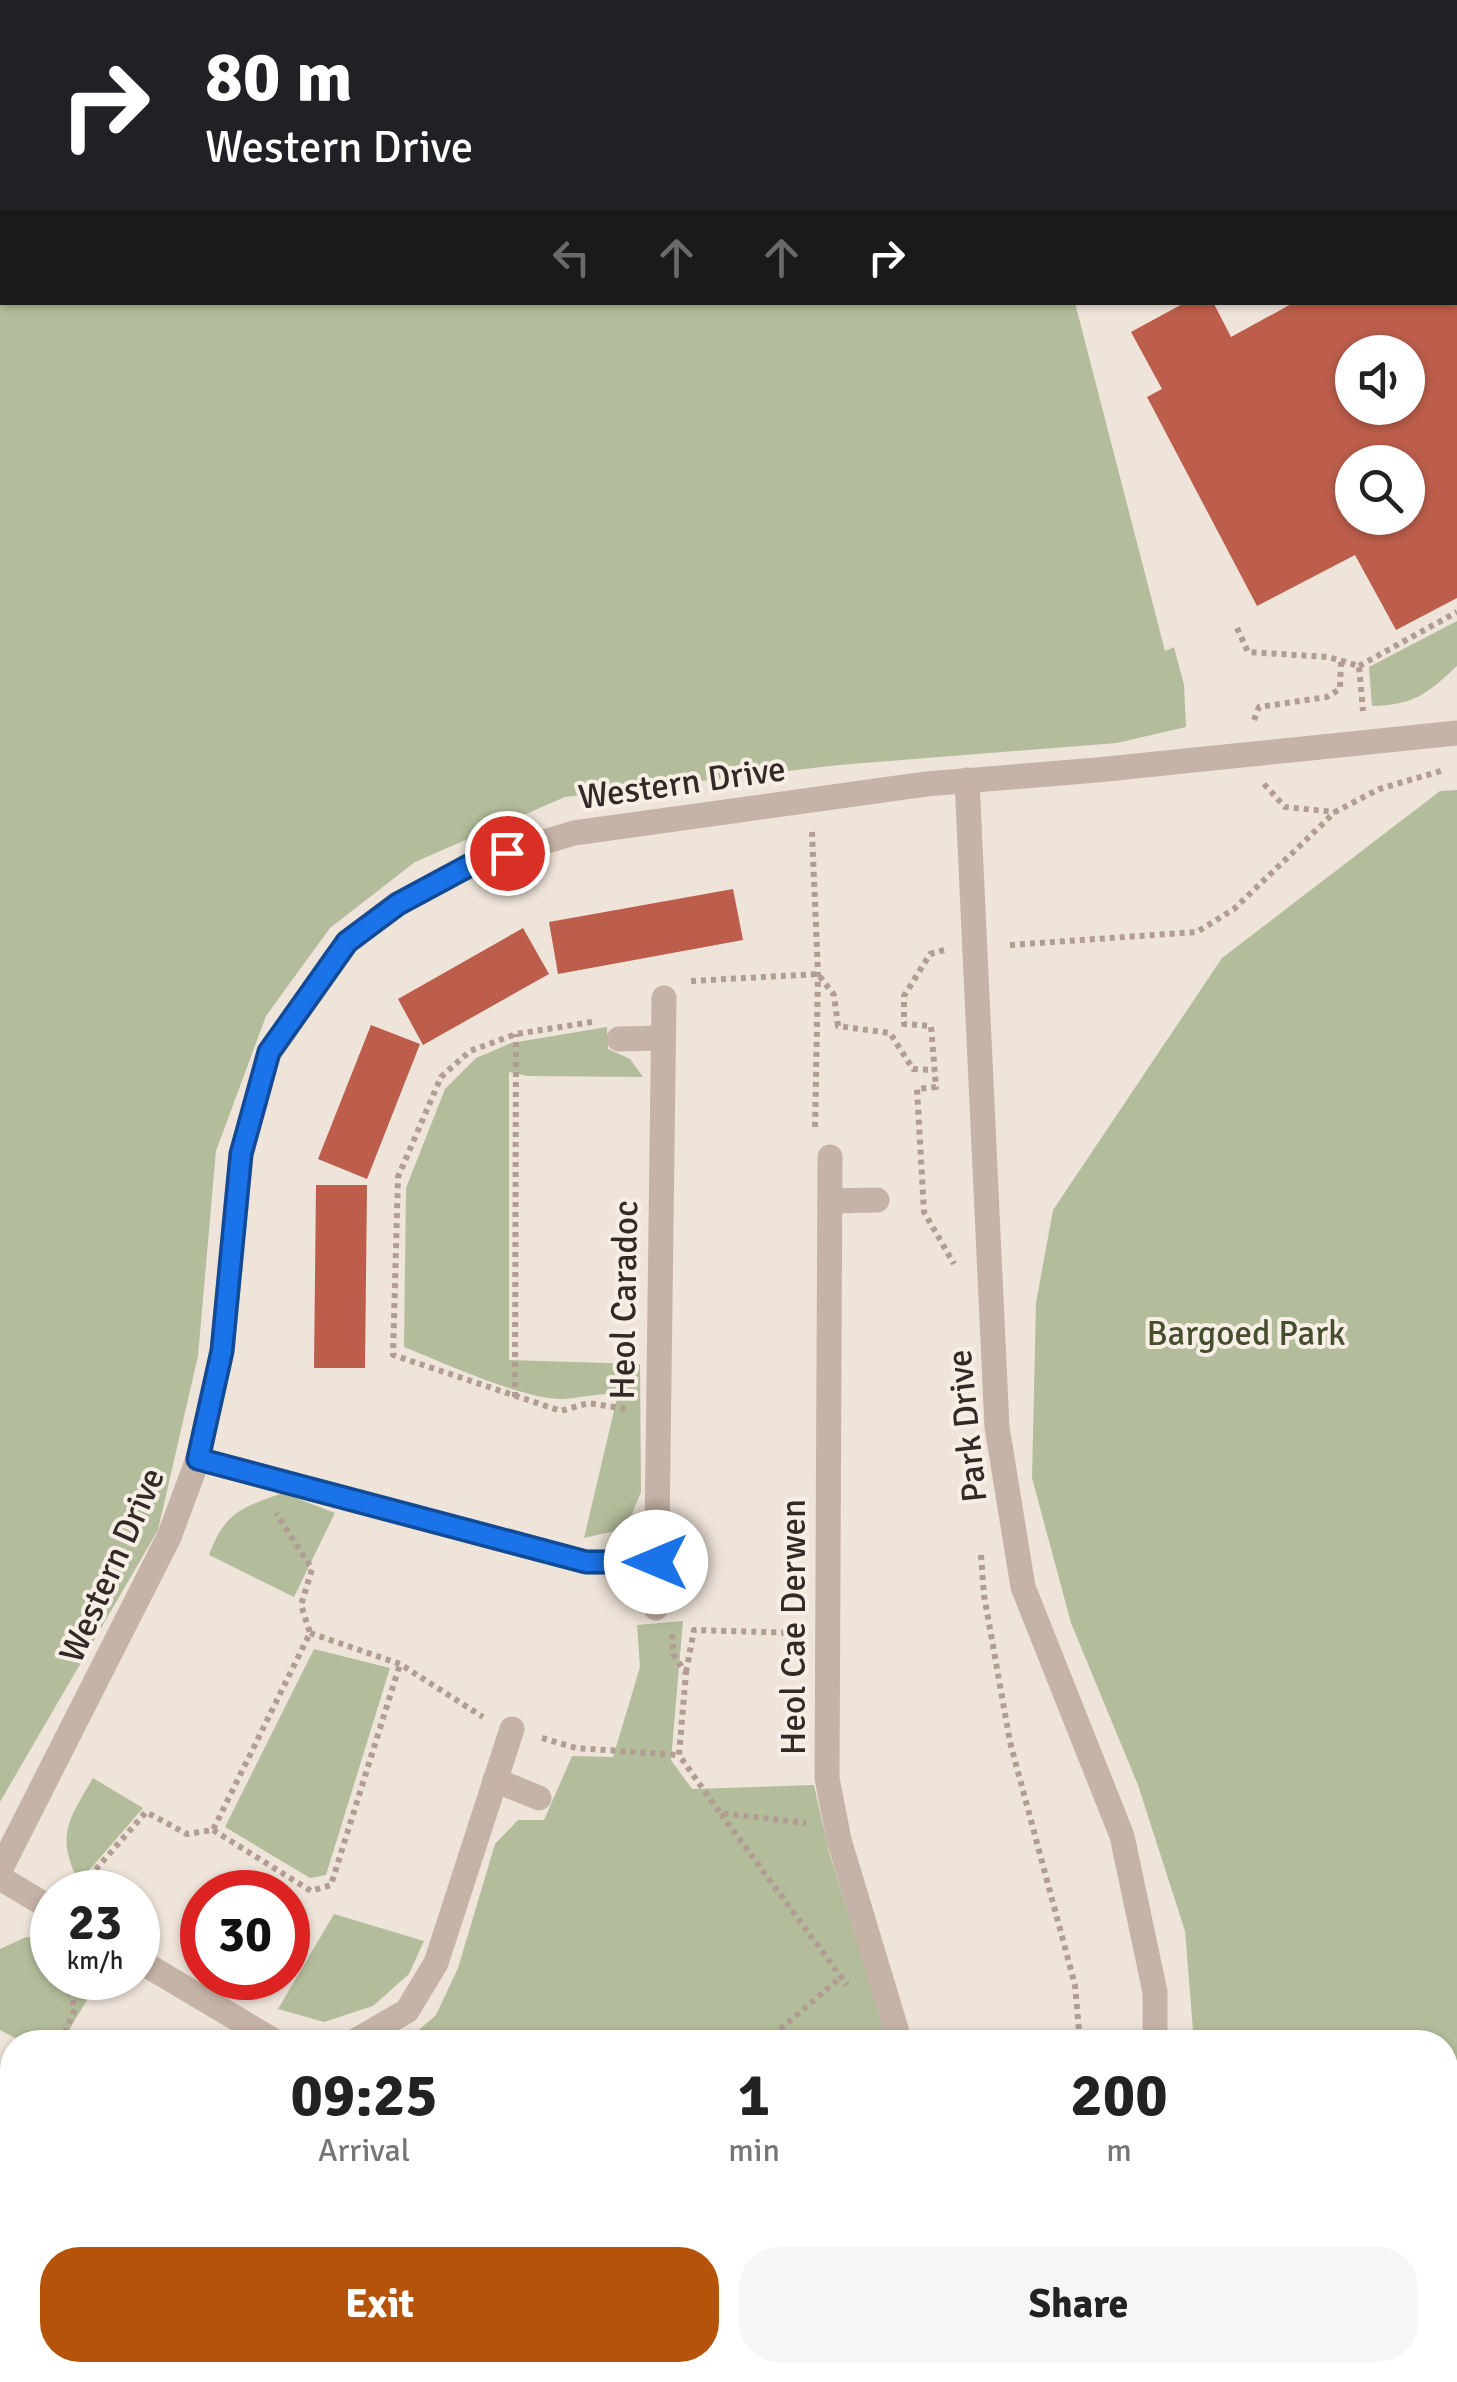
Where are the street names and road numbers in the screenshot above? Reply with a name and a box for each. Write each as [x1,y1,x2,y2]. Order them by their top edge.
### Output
street label: Western Drive [576,747,788,819]
street label: Heol Caradoc [601,1200,647,1400]
street label: Park Drive [938,1348,996,1504]
street label: Western Drive [50,1461,174,1669]
street label: Heol Cae Derwen [772,1499,815,1755]

